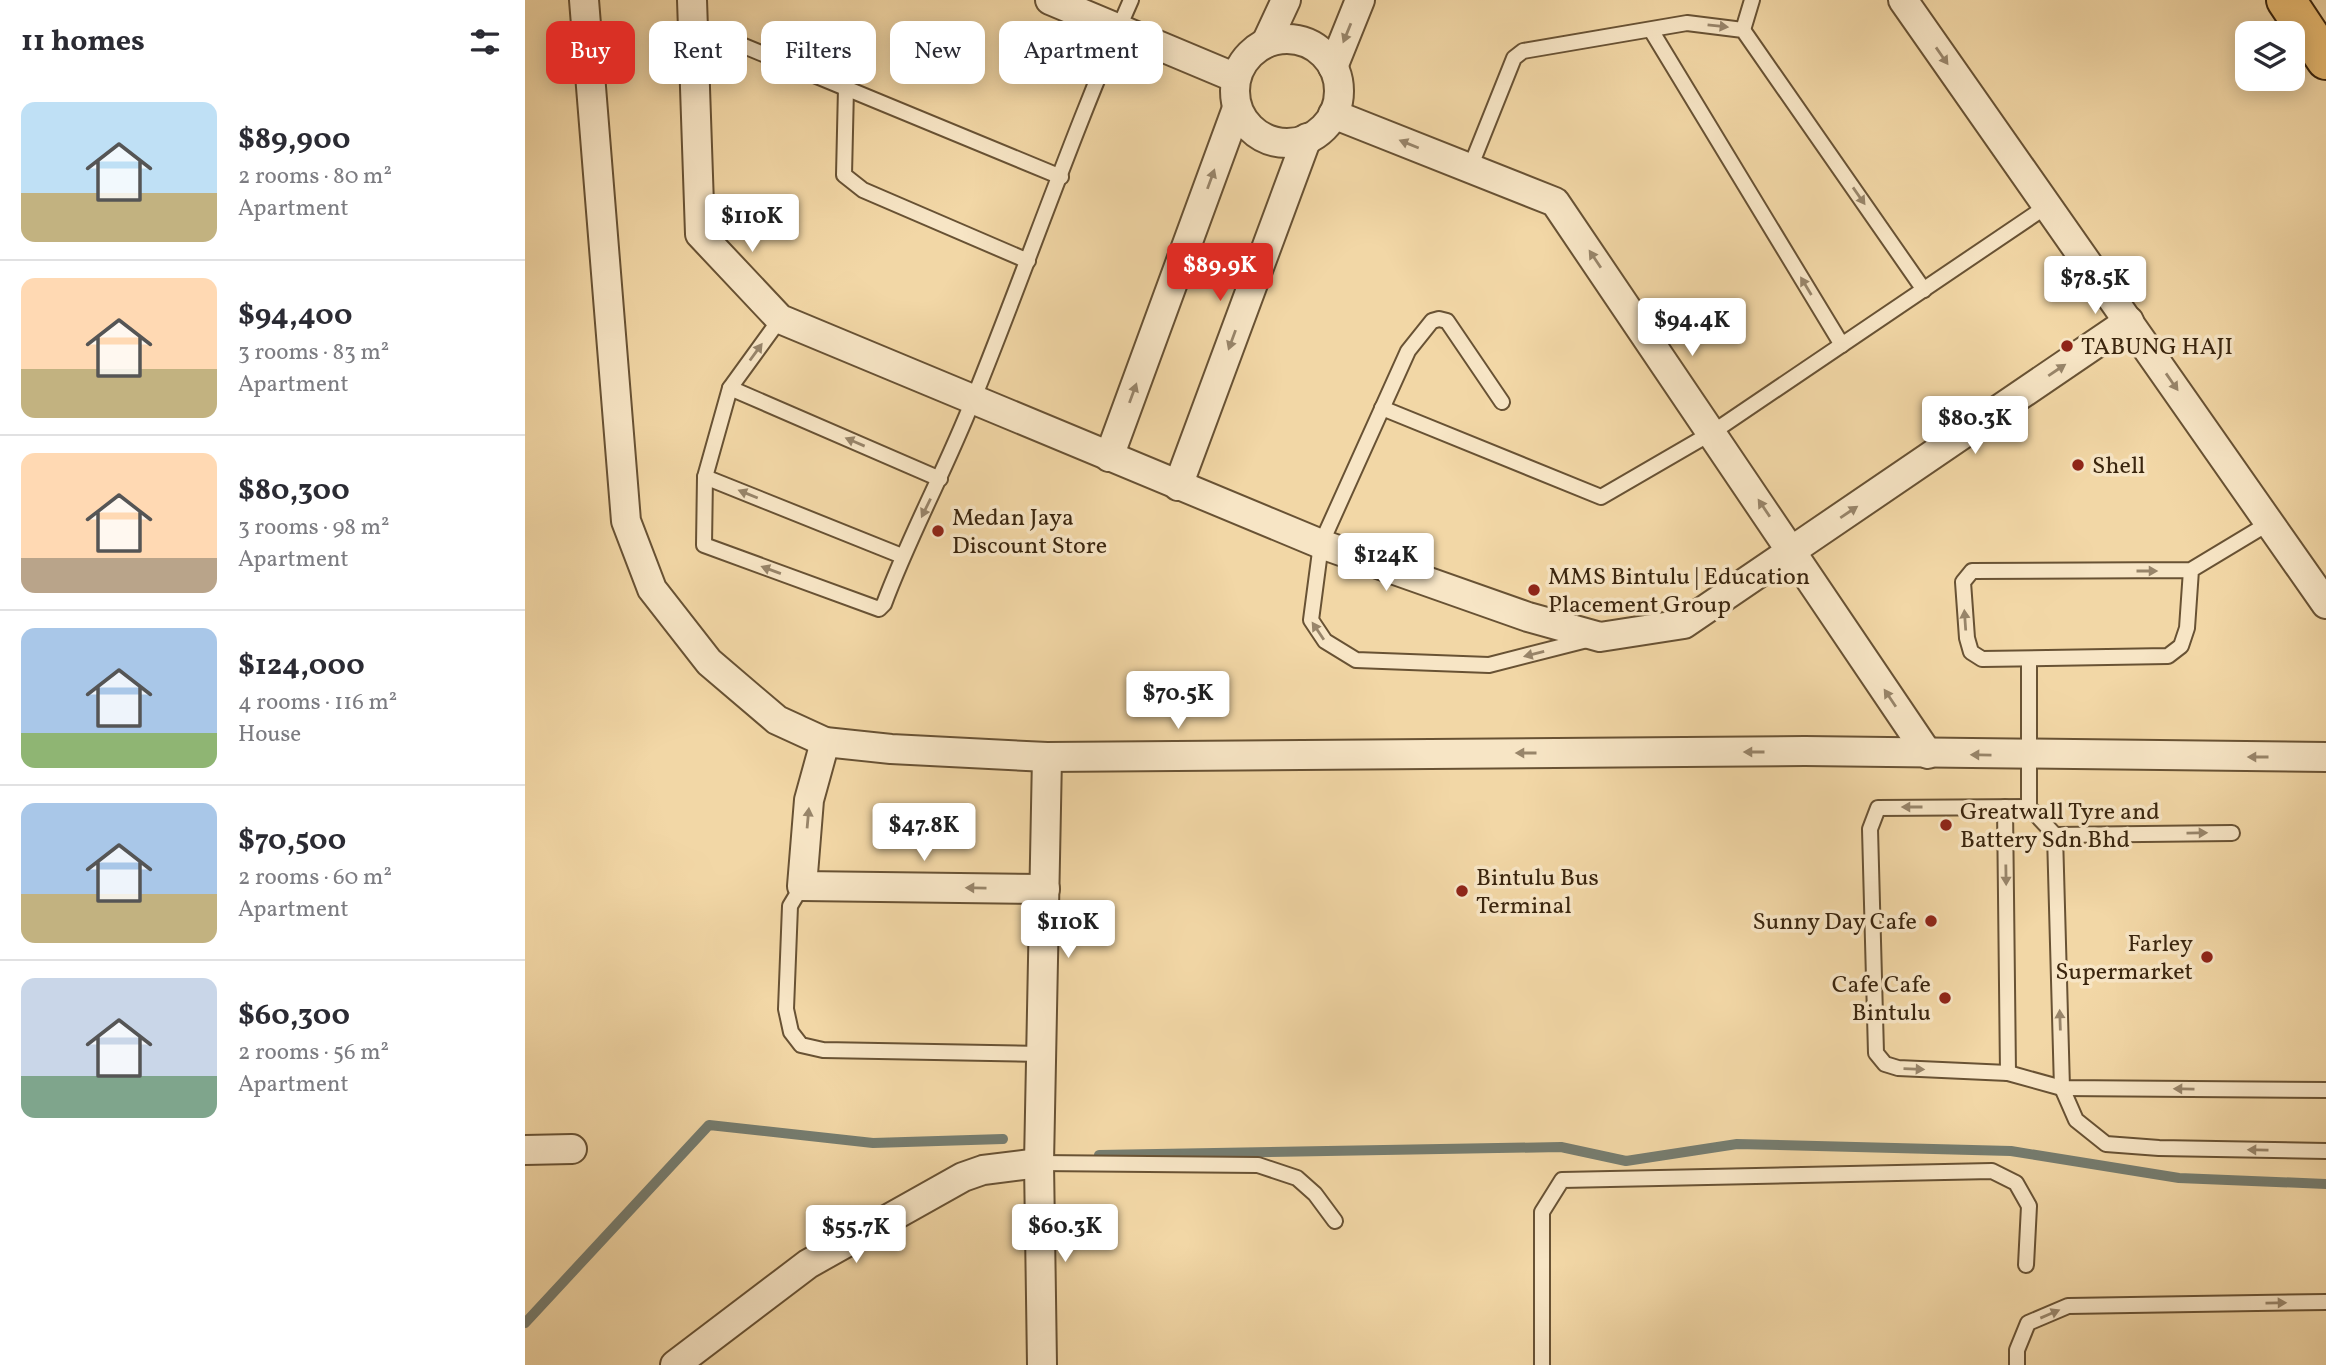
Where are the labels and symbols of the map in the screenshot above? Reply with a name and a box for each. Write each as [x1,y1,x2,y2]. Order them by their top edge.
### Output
one-way arrow [1708,21,1730,32]
one-way arrow [1341,23,1352,44]
one-way arrow [1935,47,1949,65]
one-way arrow [1398,138,1419,149]
one-way arrow [1206,169,1217,190]
one-way arrow [1852,187,1866,205]
pin: $110K [703,194,801,254]
pin: $89.9K [1163,244,1277,303]
one-way arrow [1588,250,1602,268]
pin: $78.5K [2038,256,2152,316]
one-way arrow [1800,277,1813,296]
pin: $94.4K [1635,298,1749,358]
one-way arrow [1227,330,1238,351]
place label: TABUNG HAJI [2081,331,2233,365]
marker: TABUNG HAJI [2059,338,2075,354]
one-way arrow [749,343,763,361]
one-way arrow [2048,364,2067,377]
one-way arrow [2165,373,2179,391]
one-way arrow [1127,382,1138,403]
pin: $80.3K [1918,396,2032,456]
one-way arrow [845,436,865,448]
place label: Shell [2092,450,2145,484]
marker: Shell [2070,457,2086,473]
one-way arrow [737,489,758,500]
one-way arrow [920,498,931,518]
one-way arrow [1757,499,1771,517]
place label: Medan Jaya Discount Store [952,502,1107,564]
one-way arrow [1840,505,1858,519]
marker: Medan Jaya Discount Store [930,523,946,539]
pin: $124K [1337,534,1435,593]
place label: MMS Bintulu | Education Placement Group [1548,561,1810,623]
one-way arrow [760,565,781,576]
one-way arrow [2136,565,2158,577]
marker: MMS Bintulu | Education Placement Group [1526,582,1542,598]
one-way arrow [1960,609,1971,631]
one-way arrow [1311,622,1325,640]
one-way arrow [1522,649,1544,660]
pin: $70.5K [1121,672,1235,731]
one-way arrow [1884,688,1897,707]
one-way arrow [1743,746,1765,758]
one-way arrow [1515,747,1537,759]
one-way arrow [1970,749,1992,761]
one-way arrow [2247,751,2269,763]
place label: Greatwall Tyre and Battery Sdn Bhd [1960,796,2160,858]
one-way arrow [1901,801,1923,813]
pin: $47.8K [867,804,981,863]
one-way arrow [803,807,814,829]
marker: Greatwall Tyre and Battery Sdn Bhd [1938,817,1954,833]
one-way arrow [2186,827,2208,838]
place label: Bintulu Bus Terminal [1476,862,1599,924]
one-way arrow [2000,864,2012,886]
one-way arrow [965,883,987,894]
marker: Bintulu Bus Terminal [1454,883,1470,899]
pin: $110K [1019,900,1117,960]
place label: Sunny Day Cafe [1752,906,1917,940]
marker: Sunny Day Cafe [1923,913,1939,929]
place label: Farley Supermarket [2055,928,2193,990]
marker: Farley Supermarket [2199,949,2215,965]
place label: Cafe Cafe Bintulu [1832,969,1931,1031]
marker: Cafe Cafe Bintulu [1937,990,1953,1006]
one-way arrow [2054,1008,2066,1030]
one-way arrow [1903,1063,1925,1074]
one-way arrow [2173,1083,2195,1095]
one-way arrow [2247,1144,2269,1156]
pin: $60.3K [1008,1204,1122,1264]
pin: $55.7K [799,1206,913,1265]
one-way arrow [2266,1297,2288,1308]
one-way arrow [2040,1308,2061,1319]

